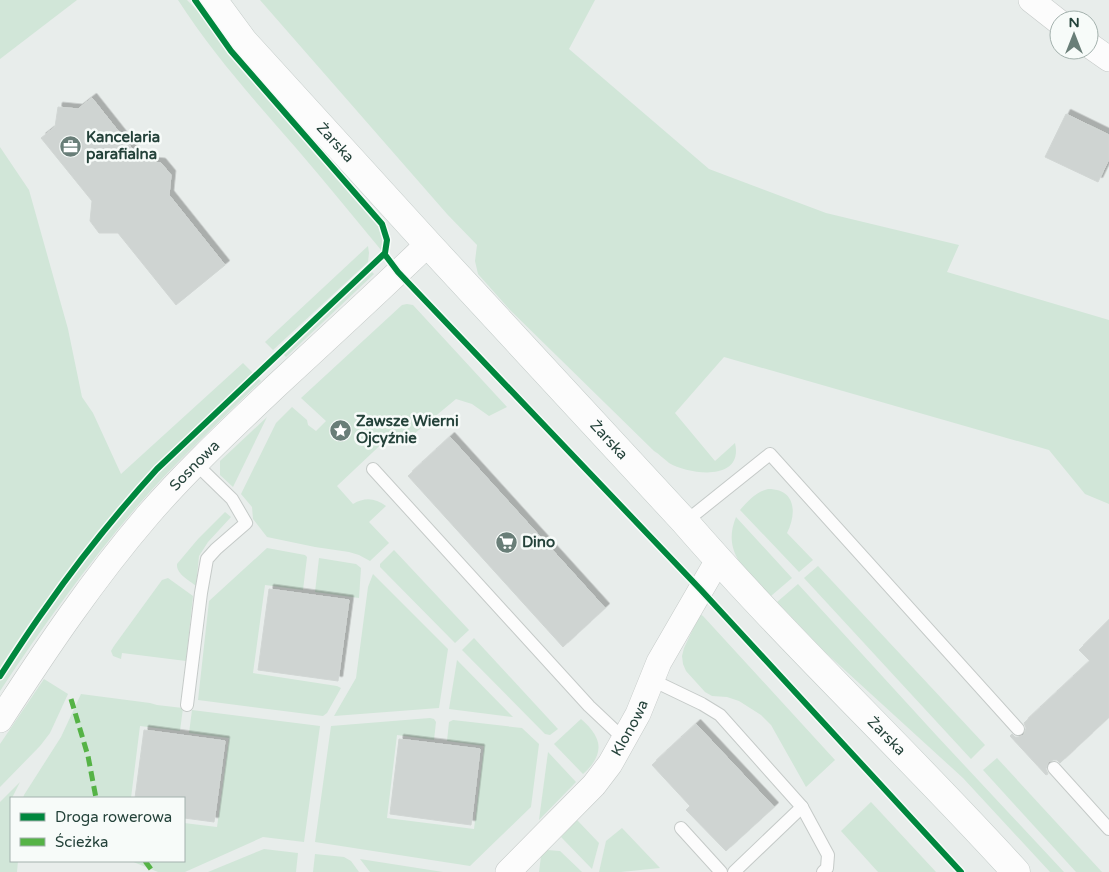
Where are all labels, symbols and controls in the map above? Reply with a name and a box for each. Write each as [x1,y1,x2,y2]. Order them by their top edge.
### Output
north arrow [1049,10,1099,60]
text: N [1068,14,1080,31]
street label: Żarska [313,119,358,166]
place label: Kancelaria parafialna [86,128,160,164]
office icon: Kancelaria parafialna [58,134,82,158]
place label: Zawsze Wierni Ojcyźnie [356,412,459,448]
street label: Żarska [586,416,632,463]
place icon: Zawsze Wierni Ojcyźnie [328,418,352,442]
street label: Sosnowa [166,436,223,494]
supermarket icon: Dino [494,530,518,554]
place label: Dino [522,533,555,551]
street label: Klonowa [607,697,652,759]
street label: Żarska [864,713,910,759]
legend [10,797,185,862]
text: Droga rowerowa [55,808,172,826]
text: Ścieżka [55,833,108,851]

